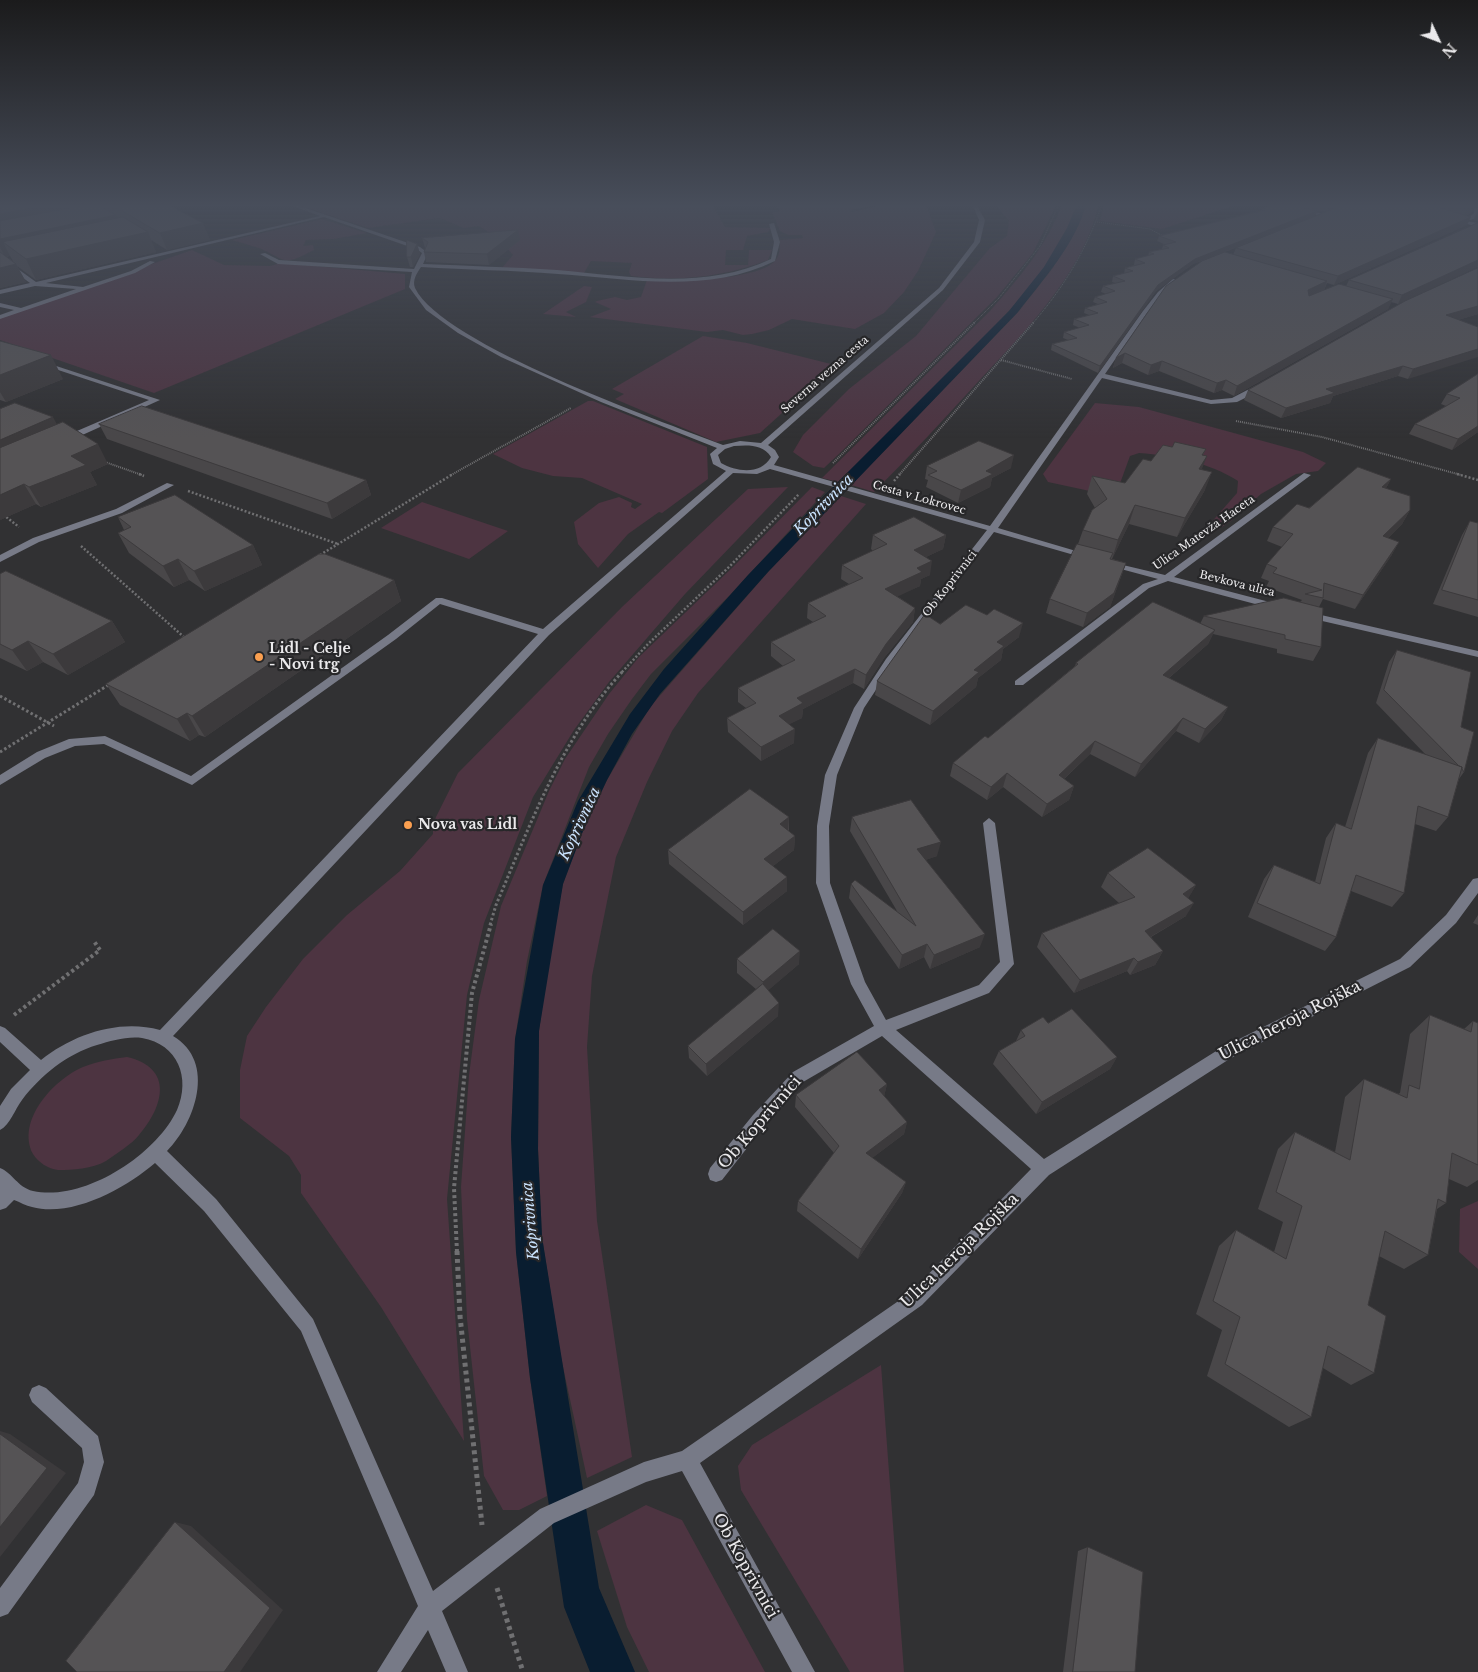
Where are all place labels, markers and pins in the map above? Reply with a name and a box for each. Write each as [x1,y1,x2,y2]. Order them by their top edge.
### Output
place label: Lidl - Celje - Novi trg [269,641,351,674]
marker: Lidl - Celje - Novi trg [253,651,265,663]
place label: Nova vas Lidl [418,817,517,833]
marker: Nova vas Lidl [402,819,414,831]

